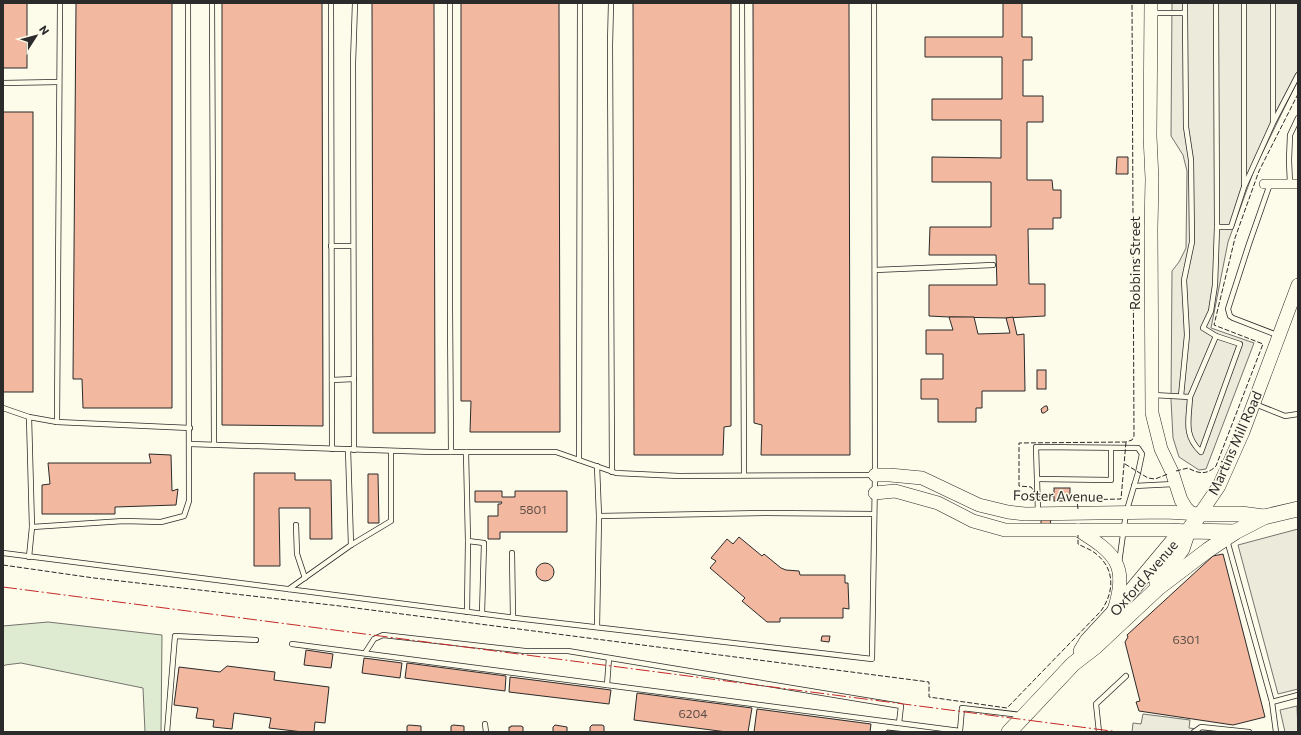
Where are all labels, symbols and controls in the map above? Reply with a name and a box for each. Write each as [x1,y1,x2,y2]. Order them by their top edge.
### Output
north arrow [16,16,56,56]
text: N [37,23,52,37]
street label: Robbins Street [1126,216,1143,310]
street label: Martins Mill Road [1204,388,1265,497]
street label: Foster Avenue [1013,486,1103,505]
house number: 5801 [519,502,547,516]
street label: Oxford Avenue [1106,536,1181,619]
house number: 6301 [1172,632,1200,646]
house number: 6204 [679,706,707,720]

